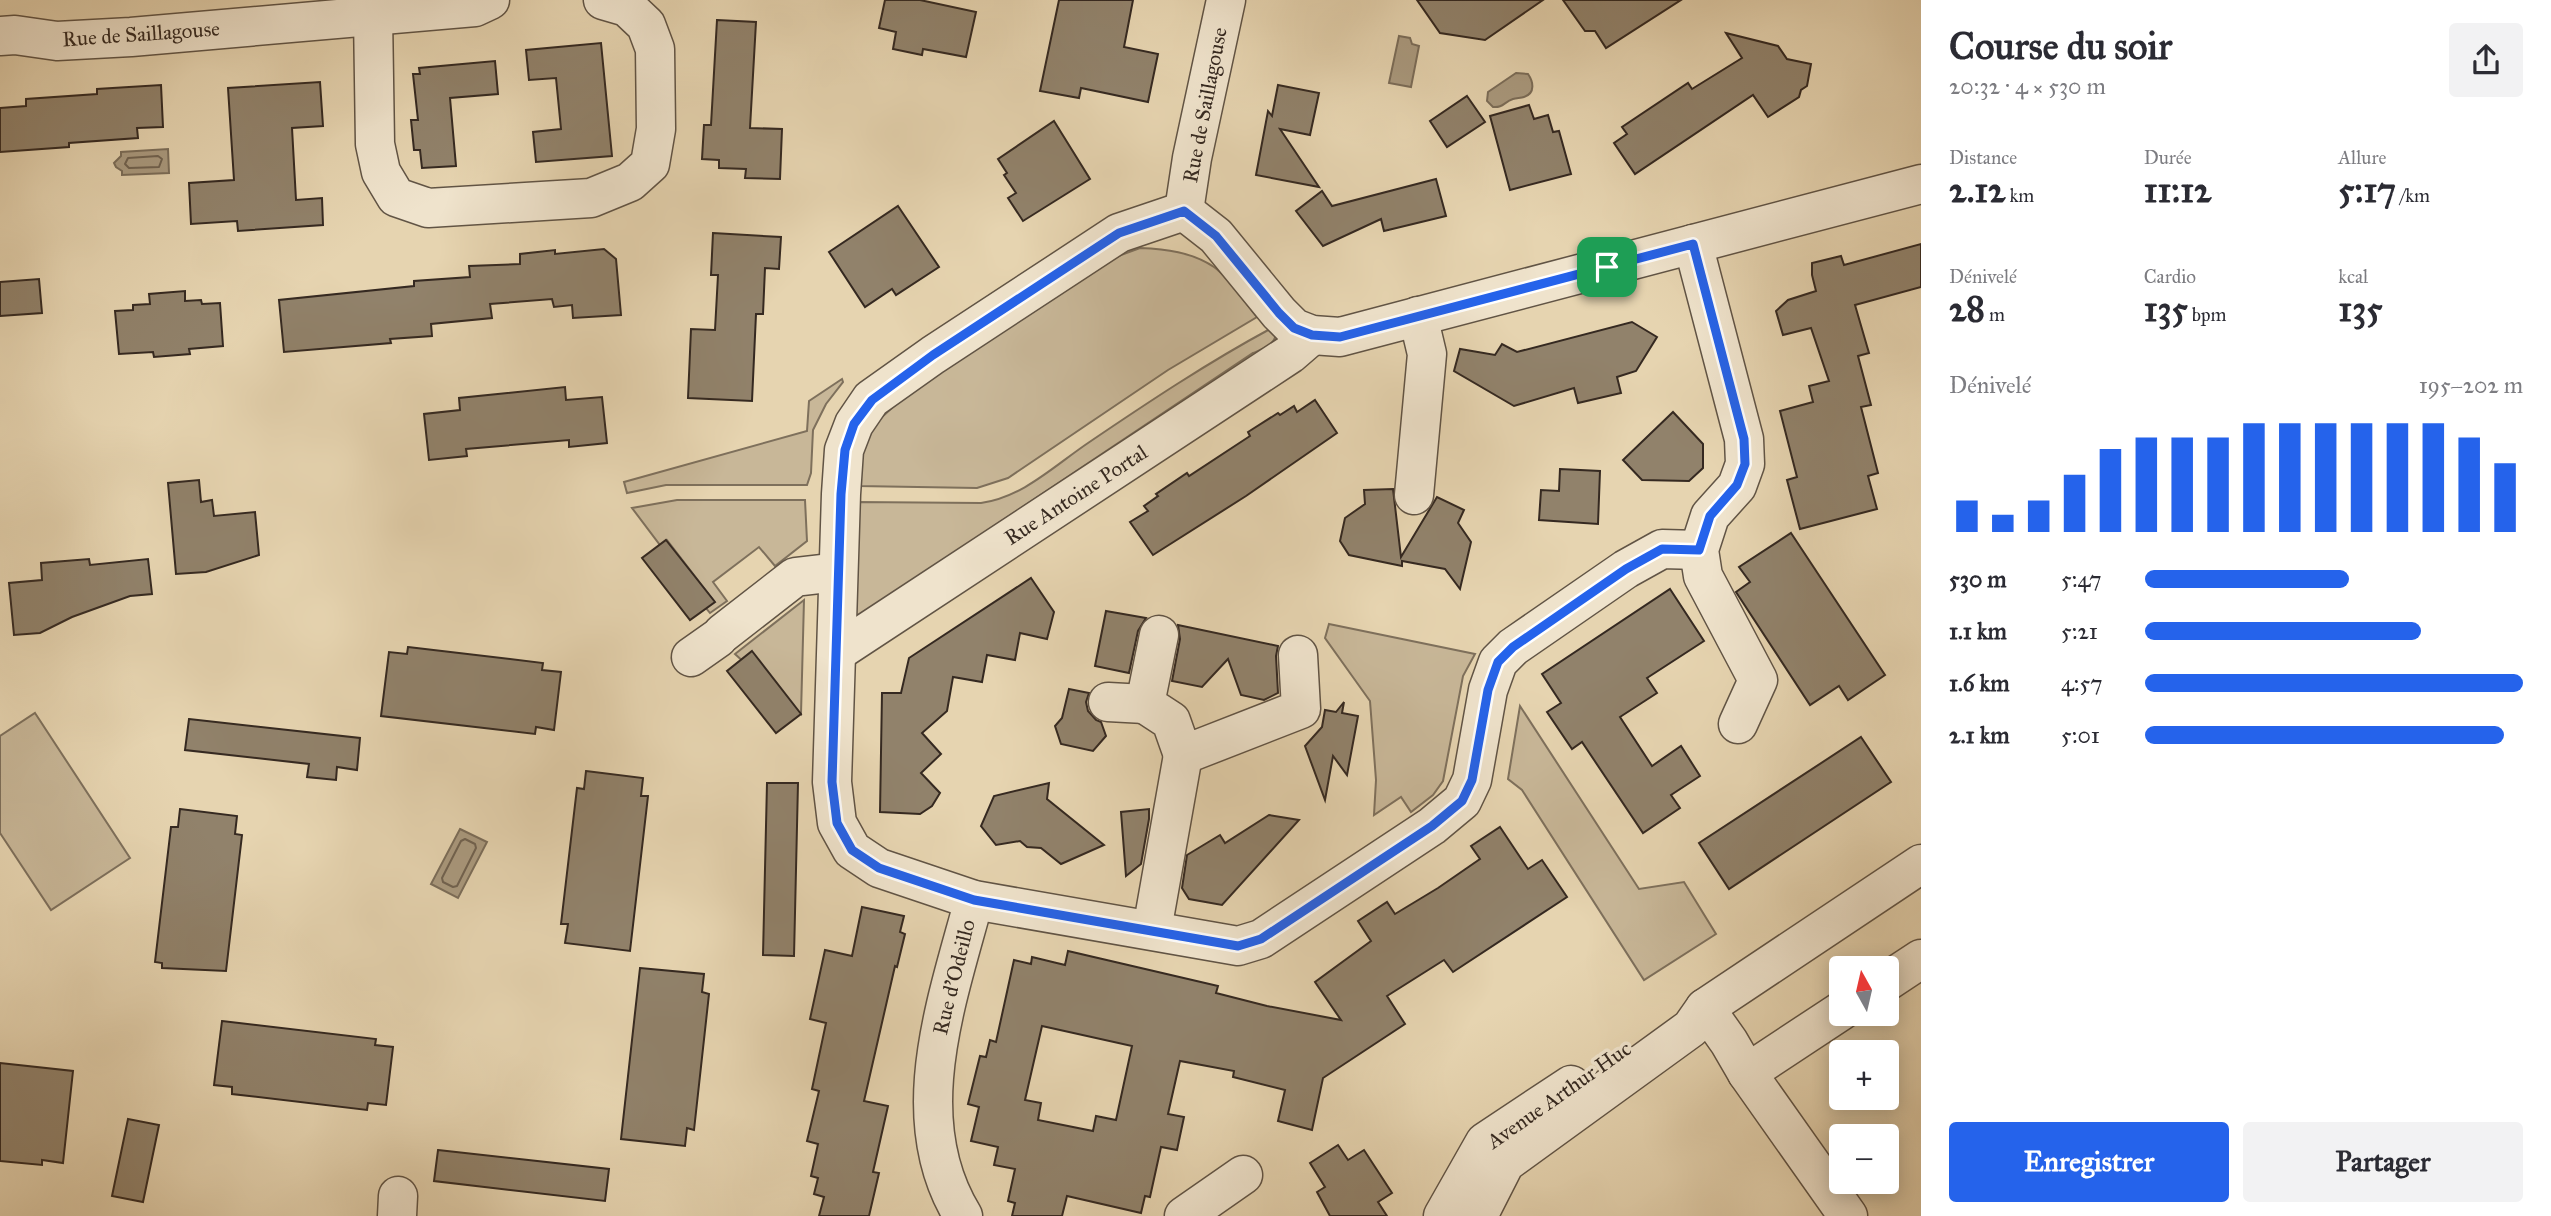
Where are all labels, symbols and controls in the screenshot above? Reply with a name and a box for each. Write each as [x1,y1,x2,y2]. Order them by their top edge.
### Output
street label: Rue de Saillagouse [61,16,221,52]
text: Course du soir [1949,23,2172,69]
button: share [2449,23,2523,97]
street label: Rue de Saillagouse [1177,25,1233,185]
text: 20:32 · 4 × 530 m [1949,72,2106,100]
text: Distance [1949,146,2017,169]
text: Durée [2144,146,2192,169]
text: Allure [2338,146,2386,169]
text: 2.12 [1949,169,2005,212]
text: 11:12 [2144,169,2211,212]
text: 5:17 [2338,169,2396,212]
text: km [2005,184,2034,207]
text: /km [2396,184,2430,207]
pin [1577,237,1637,297]
icon: arrive [1588,248,1626,286]
text: Dénivelé [1949,265,2017,288]
text: Cardio [2144,265,2196,288]
text: kcal [2338,265,2368,288]
text: 28 [1949,288,1985,331]
text: 135 [2144,288,2188,331]
text: 135 [2338,288,2382,331]
text: m [1985,303,2005,326]
text: bpm [2188,303,2226,326]
text: Dénivelé [1949,371,2031,399]
text: 195–202 m [2419,371,2523,399]
street label: Rue Antoine Portal [1000,439,1153,551]
text: 530 m [1949,565,2007,593]
text: 5:47 [2061,565,2102,593]
text: 1.1 km [1949,617,2007,645]
text: 5:21 [2061,617,2098,645]
text: 1.6 km [1949,669,2010,697]
text: 4:57 [2061,669,2103,697]
text: 2.1 km [1949,721,2010,749]
text: 5:01 [2061,721,2100,749]
street label: Rue d'Odeillo [927,916,981,1037]
north arrow [1829,956,1899,1026]
map controls [1829,956,1899,1194]
street label: Avenue Arthur Huc [1481,1035,1636,1155]
button: + [1829,1040,1899,1110]
button: Enregistrer [1949,1122,2229,1202]
button: Partager [2243,1122,2523,1202]
button: − [1829,1124,1899,1194]

